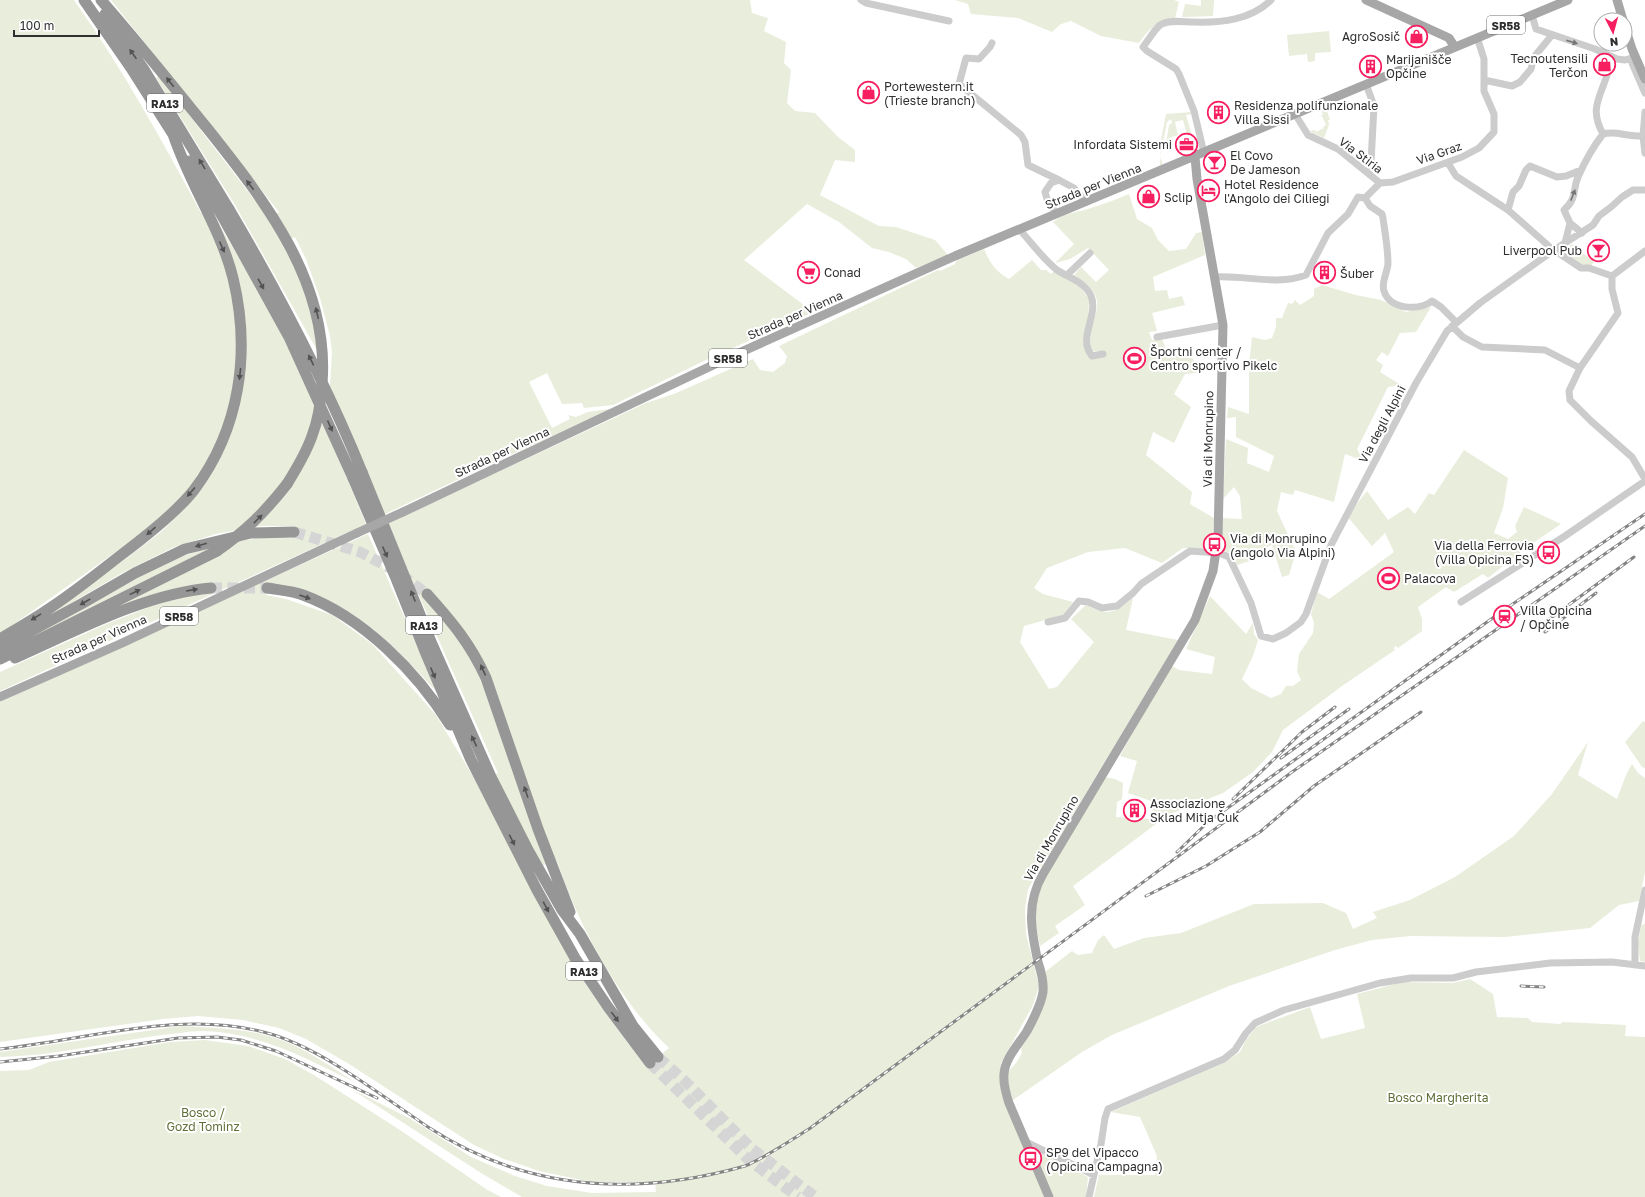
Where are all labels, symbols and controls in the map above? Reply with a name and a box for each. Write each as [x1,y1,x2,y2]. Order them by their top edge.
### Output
scale bar [14,12,99,38]
north arrow [1593,12,1633,52]
road number: SR58 [1487,16,1525,34]
text: 100 m [20,18,54,33]
shop icon: AgroSosič [1403,23,1429,49]
place label: AgroSosič [1342,29,1400,44]
text: N [1609,36,1619,49]
one-way arrow [1566,39,1578,45]
one-way arrow [129,49,137,59]
place label: Tecnoutensili Terčon [1511,51,1588,80]
place label: Marijanišče Opčine [1386,52,1451,81]
shop icon: Tecnoutensili Terčon [1591,52,1617,78]
building icon: Marijanišče Opčine [1358,53,1384,79]
one-way arrow [166,77,175,88]
place label: Portewestern.it (Trieste branch) [884,79,975,108]
shop icon: Portewestern.it (Trieste branch) [855,80,881,106]
road number: RA13 [147,94,183,112]
place label: Residenza polifunzionale Villa Sissi [1234,98,1378,127]
building icon: Residenza polifunzionale Villa Sissi [1206,99,1232,125]
office icon: Infordata Sistemi [1174,131,1200,157]
street label: Via Stiria [1336,134,1386,176]
place label: Infordata Sistemi [1073,137,1172,152]
street label: Via Graz [1414,138,1464,168]
place label: El Covo De Jameson [1230,148,1300,177]
bar icon: El Covo De Jameson [1201,149,1227,175]
one-way arrow [199,158,206,170]
street label: Strada per Vienna [1043,160,1143,212]
place label: Hotel Residence l'Angolo dei Ciliegi [1224,177,1330,206]
hotel icon: Hotel Residence l'Angolo dei Ciliegi [1195,178,1221,204]
one-way arrow [246,179,254,190]
shop icon: Sclip [1136,184,1162,210]
one-way arrow [1571,189,1577,201]
place label: Sclip [1164,190,1193,205]
bar icon: Liverpool Pub [1585,237,1611,263]
one-way arrow [219,241,225,252]
place label: Liverpool Pub [1503,243,1582,258]
supermarket icon: Conad [795,259,821,285]
building icon: Šuber [1312,260,1338,286]
place label: Conad [824,265,861,280]
place label: Šuber [1340,266,1374,281]
one-way arrow [258,278,264,290]
street label: Strada per Vienna [745,287,845,343]
one-way arrow [314,307,320,319]
place label: Športni center / Centro sportivo Pikelc [1150,344,1278,373]
sports icon: Športni center / Centro sportivo Pikelc [1122,345,1148,371]
road number: SR58 [709,349,747,367]
one-way arrow [308,354,314,366]
one-way arrow [237,368,243,380]
street label: Via degli Alpini [1355,383,1409,465]
street label: Via di Monrupino [1200,391,1216,487]
one-way arrow [327,421,333,432]
street label: Strada per Vienna [452,424,552,480]
one-way arrow [187,487,196,497]
one-way arrow [253,514,263,524]
one-way arrow [146,527,156,536]
place label: Via di Monrupino (angolo Via Alpini) [1230,531,1336,560]
bus stop icon: Via di Monrupino (angolo Via Alpini) [1201,532,1227,558]
place label: Via della Ferrovia (Villa Opicina FS) [1434,538,1534,567]
bus stop icon: Via della Ferrovia (Villa Opicina FS) [1536,539,1562,565]
one-way arrow [194,542,206,548]
one-way arrow [382,546,388,558]
sports icon: Palacova [1375,565,1401,591]
place label: Palacova [1404,571,1456,586]
one-way arrow [186,587,199,593]
one-way arrow [129,589,141,595]
one-way arrow [409,589,415,601]
one-way arrow [299,594,311,600]
one-way arrow [79,599,91,606]
place label: Villa Opicina / Opčine [1520,603,1592,632]
station icon: Villa Opicina / Opčine [1491,604,1517,630]
road number: SR58 [160,607,198,625]
street label: Strada per Vienna [49,611,149,667]
one-way arrow [30,613,41,621]
road number: RA13 [406,616,442,634]
one-way arrow [480,664,486,675]
one-way arrow [431,667,437,679]
one-way arrow [471,736,477,747]
one-way arrow [523,786,529,798]
street label: Via di Monrupino [1020,792,1082,884]
place label: Associazione Sklad Mitja Čuk [1150,796,1239,825]
building icon: Associazione Sklad Mitja Čuk [1122,797,1148,823]
one-way arrow [509,834,516,846]
one-way arrow [543,901,550,912]
road number: RA13 [566,962,602,980]
one-way arrow [611,1011,619,1022]
park label: Bosco Margherita [1387,1090,1489,1105]
park label: Bosco / Gozd Tominz [166,1105,240,1134]
place label: SP9 del Vipacco (Opicina Campagna) [1046,1145,1163,1174]
bus stop icon: SP9 del Vipacco (Opicina Campagna) [1018,1146,1044,1172]

